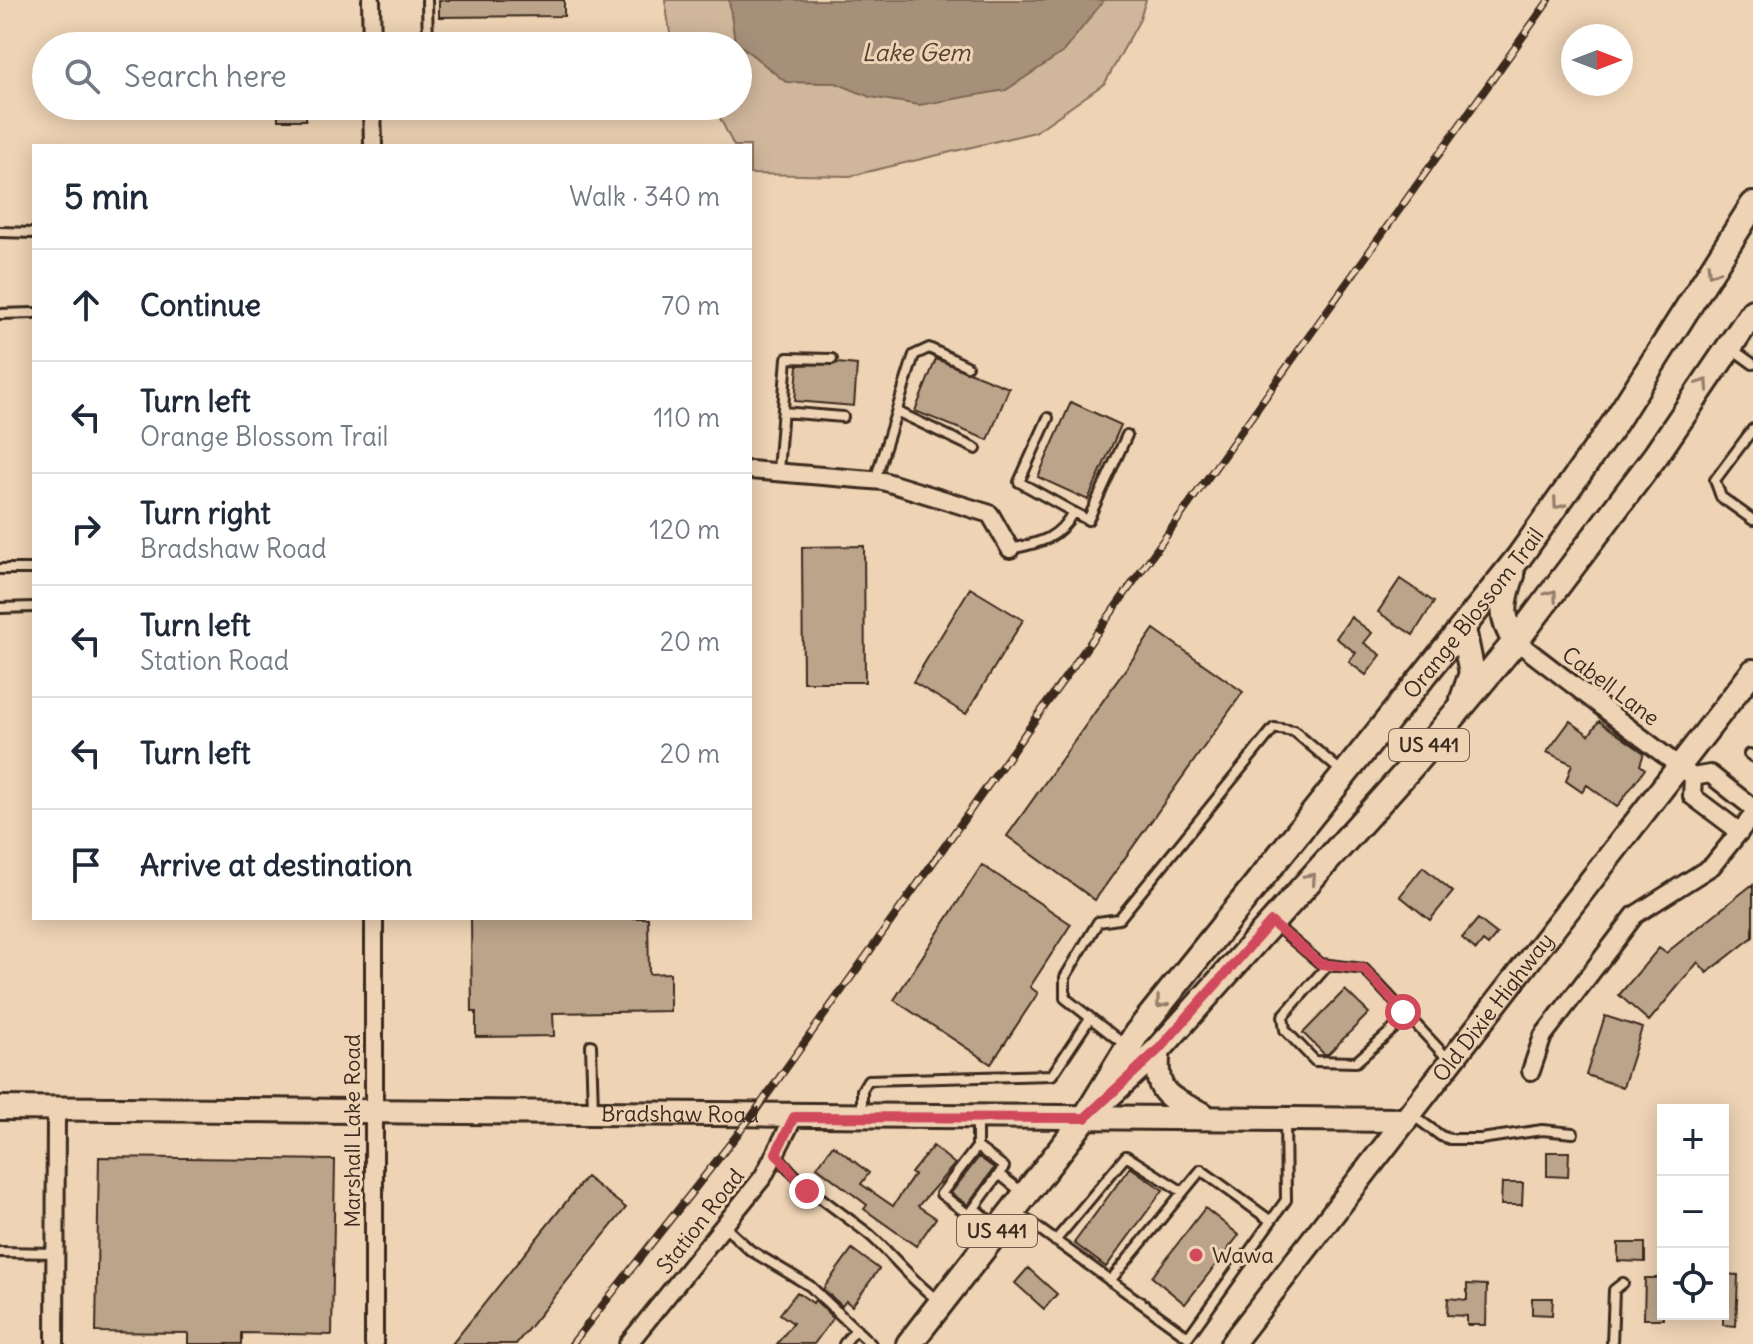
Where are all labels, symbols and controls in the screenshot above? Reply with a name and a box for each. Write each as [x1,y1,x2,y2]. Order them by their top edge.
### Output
north arrow [1561,24,1633,96]
search box [32,32,752,120]
water label: Lake Gem [862,37,971,67]
icon: search [60,54,104,98]
text: Search here [124,57,287,95]
text: 5 min [64,175,149,218]
text: Walk · 340 m [569,180,720,213]
one-way arrow [1707,263,1722,277]
icon: ahead [64,283,108,327]
text: Continue [140,286,261,324]
text: 70 m [661,289,720,322]
one-way arrow [1694,379,1709,393]
text: Turn left [140,382,251,420]
icon: left [64,395,108,439]
text: 110 m [653,401,720,434]
text: Orange Blossom Trail [140,420,388,453]
text: Turn right [140,494,271,532]
one-way arrow [1553,495,1568,509]
icon: right [64,507,108,551]
text: 120 m [649,513,720,546]
street label: Orange Blossom Trail [1397,522,1549,704]
text: Bradshaw Road [140,532,327,565]
one-way arrow [1542,589,1556,604]
text: Turn left [140,606,251,644]
icon: left [64,619,108,663]
text: 20 m [660,625,720,658]
street label: Cabell Lane [1557,640,1665,732]
text: Station Road [140,644,289,677]
road number: US 441 [1389,729,1469,761]
icon: left [64,731,108,775]
text: Turn left [140,734,251,772]
text: 20 m [660,737,720,770]
icon: arrive [64,843,108,887]
text: Arrive at destination [140,846,412,884]
one-way arrow [1301,873,1315,888]
street label: Old Dixie Highway [1426,927,1559,1087]
one-way arrow [1156,994,1171,1008]
route start [1385,994,1421,1030]
street label: Marshall Lake Road [338,1034,366,1228]
street label: Bradshaw Road [601,1099,759,1128]
map controls [1657,1104,1729,1320]
button: + [1657,1104,1729,1176]
street label: Station Road [650,1163,750,1279]
route end [789,1173,825,1209]
button: − [1657,1176,1729,1248]
road number: US 441 [957,1215,1037,1247]
place label: Wawa [1212,1241,1274,1269]
marker: Wawa [1187,1246,1205,1264]
button: locate [1657,1248,1729,1320]

